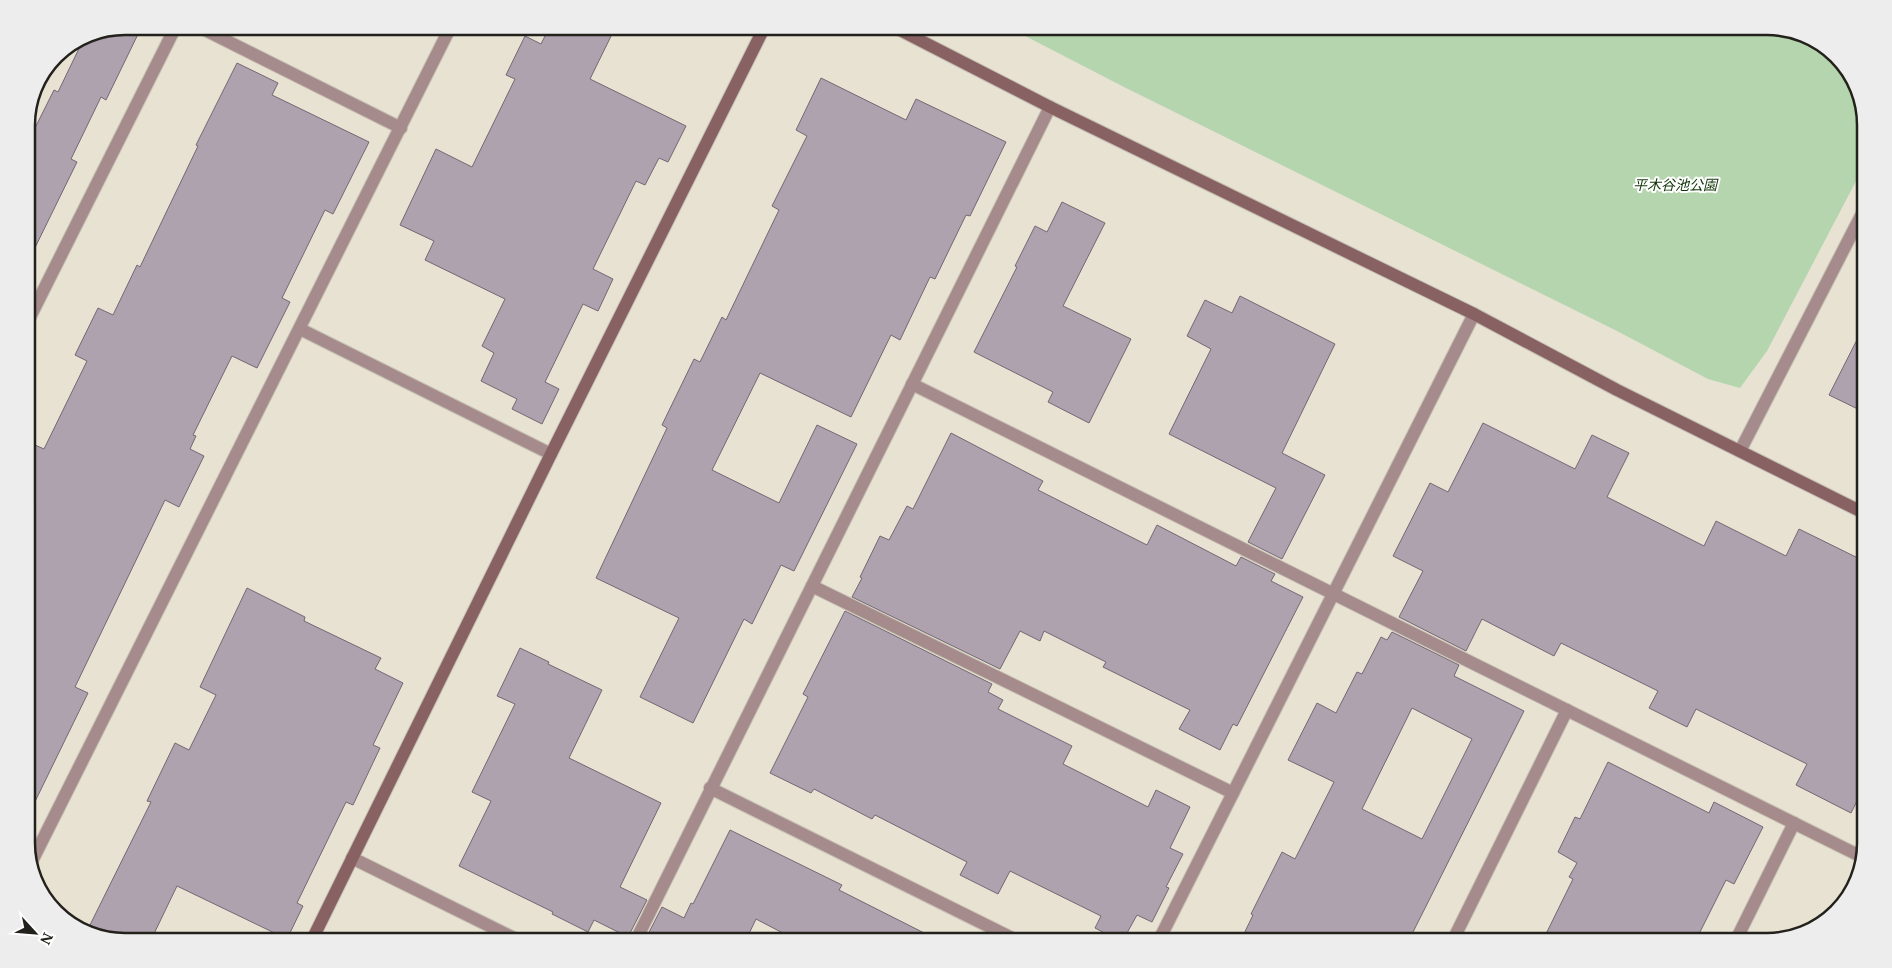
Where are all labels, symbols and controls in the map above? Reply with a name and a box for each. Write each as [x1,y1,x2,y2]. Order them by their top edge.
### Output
park label: 平木谷池公園 [1633,175,1719,194]
north arrow [10,908,60,958]
text: N [36,930,58,948]

